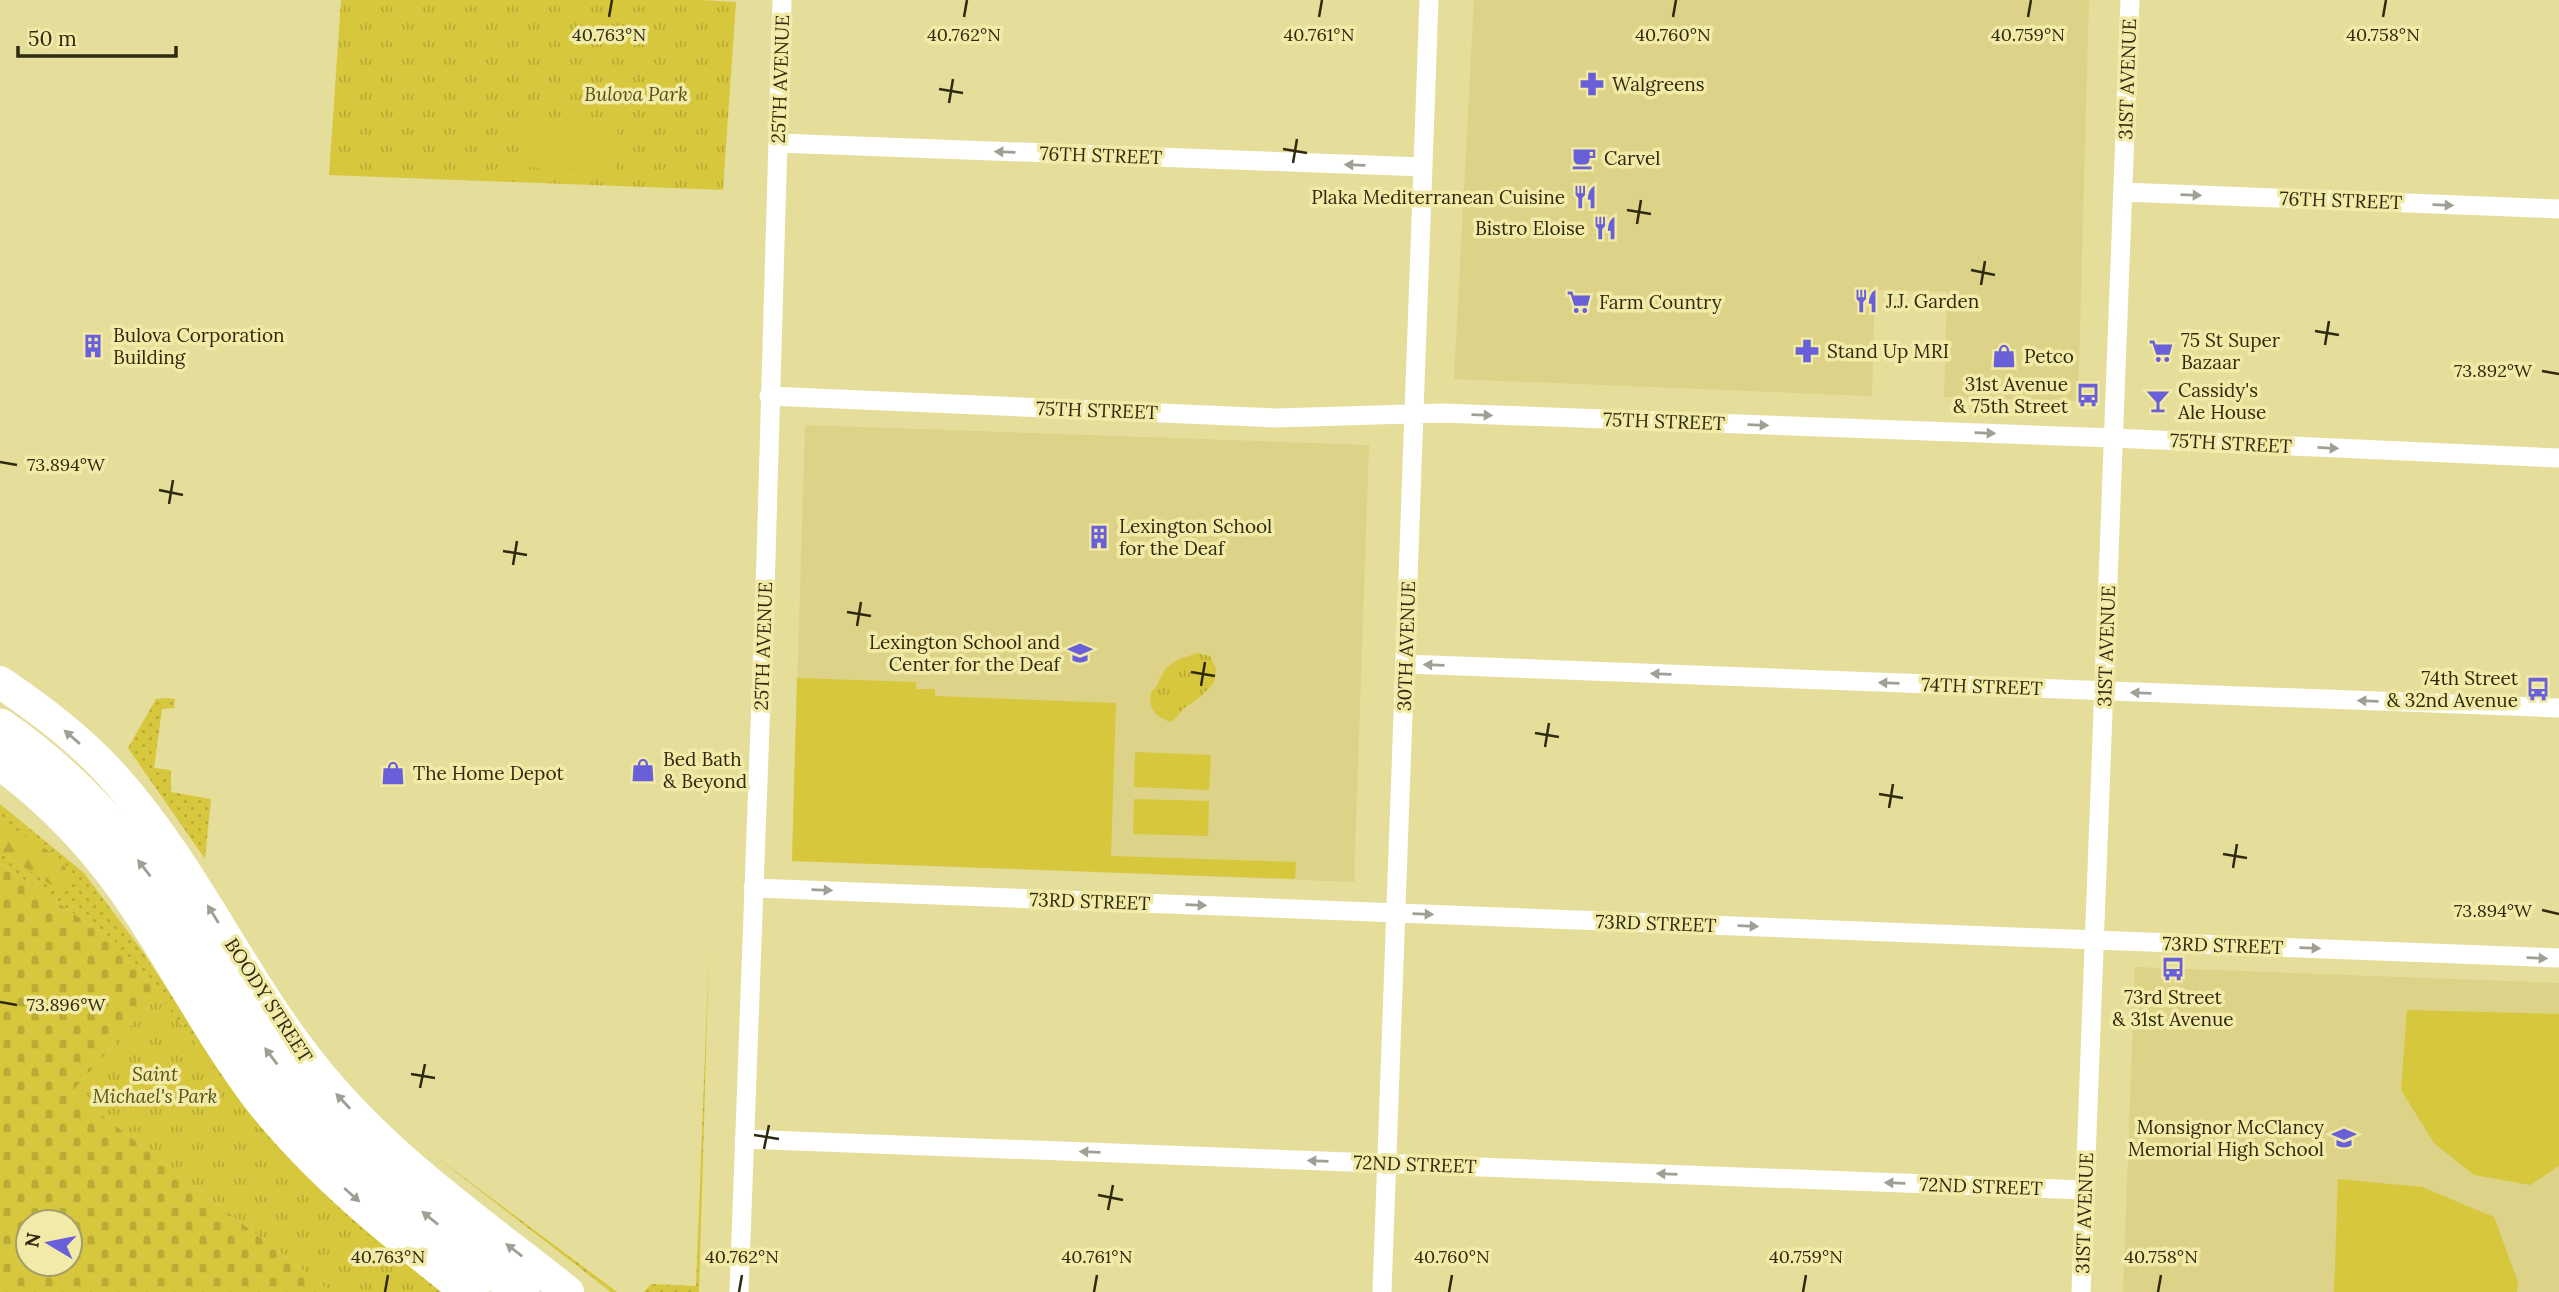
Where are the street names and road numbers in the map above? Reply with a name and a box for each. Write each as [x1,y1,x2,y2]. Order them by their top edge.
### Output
street label: 25TH AVENUE [766,14,794,144]
street label: 31ST AVENUE [2113,18,2141,140]
street label: 76TH STREET [1039,141,1163,169]
street label: 76TH STREET [2279,186,2403,214]
street label: 75TH STREET [1036,396,1158,424]
street label: 75TH STREET [1603,407,1725,435]
street label: 75TH STREET [2170,428,2292,458]
street label: 30TH AVENUE [1392,580,1420,712]
street label: 25TH AVENUE [749,581,777,711]
street label: 31ST AVENUE [2092,585,2120,707]
street label: 74TH STREET [1921,672,2043,700]
street label: 73RD STREET [1029,887,1151,915]
street label: 73RD STREET [1595,909,1717,937]
street label: 73RD STREET [2162,931,2284,959]
street label: BOODY STREET [220,933,318,1067]
street label: 72ND STREET [1353,1150,1477,1178]
street label: 31ST AVENUE [2070,1152,2098,1274]
street label: 72ND STREET [1919,1172,2043,1200]

